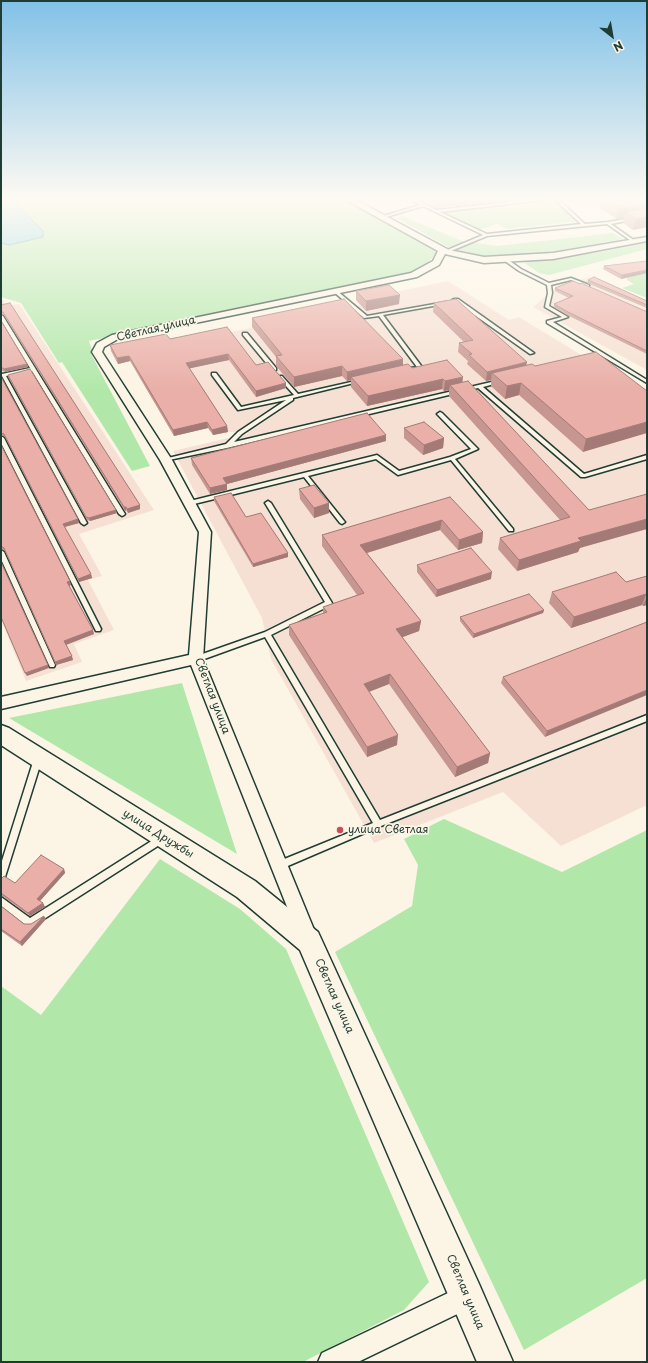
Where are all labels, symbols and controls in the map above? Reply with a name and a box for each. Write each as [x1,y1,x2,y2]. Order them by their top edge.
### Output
north arrow [592,16,632,56]
text: N [610,37,627,56]
street label: Светлая улица [115,314,197,344]
street label: Светлая улица [191,656,233,736]
street label: улица Дружбы [120,807,196,861]
place label: улица Светлая [348,823,428,837]
marker: улица Светлая [335,825,345,835]
street label: Светлая улица [312,957,356,1035]
street label: Светлая улица [443,1252,487,1332]

